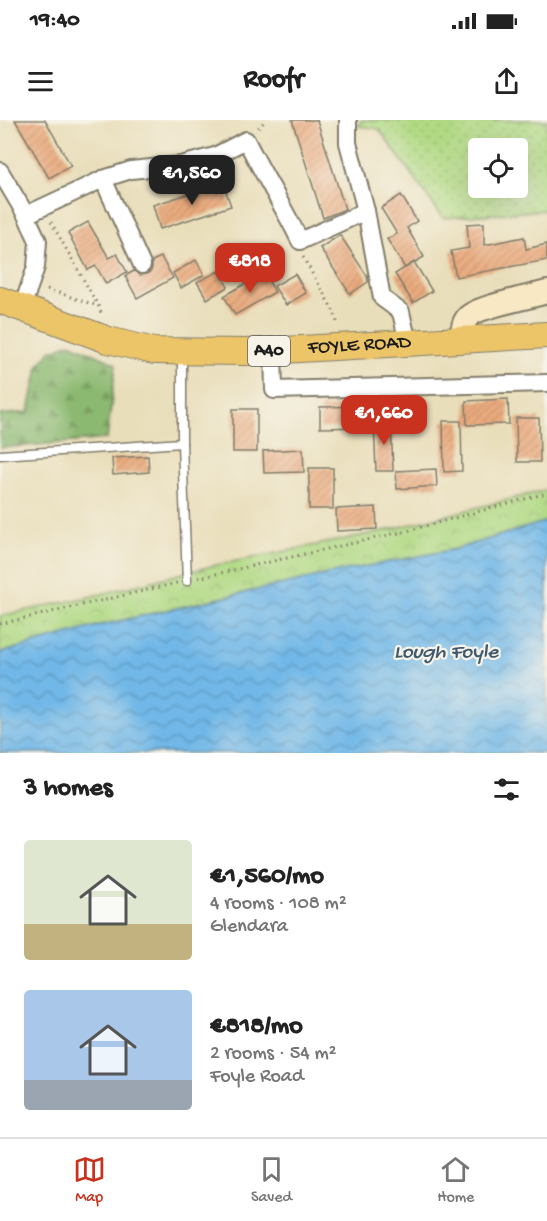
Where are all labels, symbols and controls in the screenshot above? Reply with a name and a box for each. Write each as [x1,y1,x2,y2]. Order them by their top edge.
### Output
text: 19:40 [30,8,80,34]
icon: menu [24,65,57,98]
text: Roofr [244,65,304,97]
icon: share [490,65,523,98]
map controls [468,138,528,198]
button: locate [468,138,528,198]
pin: €1,560 [143,155,241,206]
text: €1,560 [163,163,221,186]
pin: €818 [214,243,286,294]
text: €818 [229,251,271,274]
street label: FOYLE ROAD [306,331,413,360]
road number: A40 [248,336,290,366]
pin: €1,660 [335,395,433,446]
text: €1,660 [355,403,413,426]
water label: Lough Foyle [394,641,499,666]
icon: filters [490,773,523,806]
text: 3 homes [24,774,113,805]
text: €1,560/mo [210,862,324,893]
icon: home [72,864,144,936]
text: 4 rooms · 108 m² [210,893,347,916]
text: Glendara [210,916,288,939]
text: €818/mo [210,1012,303,1043]
icon: home [72,1014,144,1086]
text: 2 rooms · 54 m² [210,1043,337,1066]
text: Foyle Road [210,1066,304,1089]
tab: Map [73,1153,106,1208]
tab: Saved [251,1153,292,1208]
tab: Home [437,1153,474,1208]

